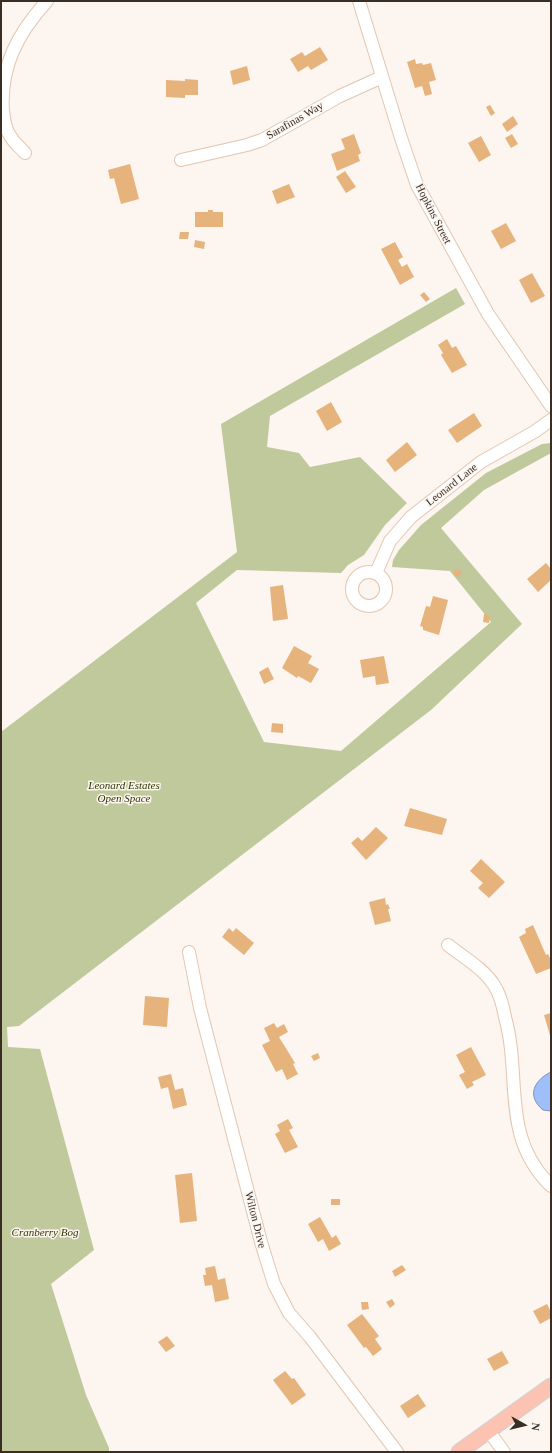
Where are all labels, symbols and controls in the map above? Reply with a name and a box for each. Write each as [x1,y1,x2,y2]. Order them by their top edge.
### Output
street label: Sarafinas Way [264,99,326,143]
street label: Hopkins Street [412,182,454,246]
street label: Leonard Lane [424,461,480,509]
park label: Leonard Estates Open Space [88,779,160,805]
street label: Wilton Drive [242,1190,268,1250]
park label: Cranberry Bog [12,1226,78,1240]
north arrow [504,1405,544,1445]
text: N [529,1422,542,1431]

